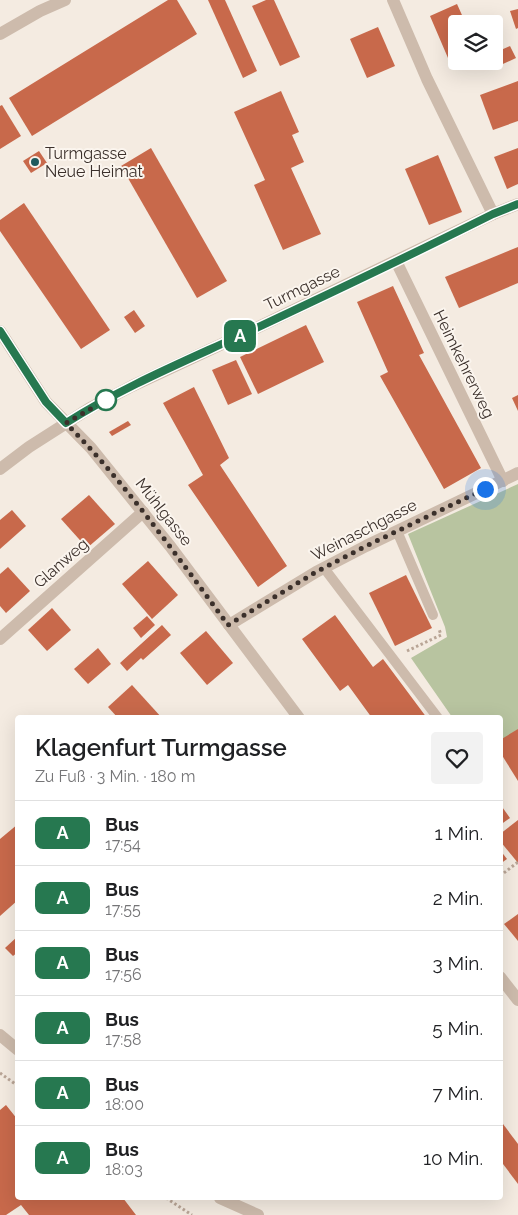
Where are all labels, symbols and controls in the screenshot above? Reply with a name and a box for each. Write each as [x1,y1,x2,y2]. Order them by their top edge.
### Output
map controls [448,15,503,70]
button: layers [448,15,503,70]
place label: Turmgasse Neue Heimat [45,144,143,181]
marker: Turmgasse Neue Heimat [29,156,41,168]
street label: Turmgasse [261,262,343,314]
street label: Heimkehrerweg [430,307,498,421]
line badge: A [224,320,256,352]
text: A [234,325,246,346]
unlabelled marker [95,389,117,411]
street label: Mühlgasse [132,474,196,550]
your location [473,477,498,502]
street label: Weinaschgasse [308,495,420,565]
street label: Glanweg [30,534,92,592]
button: heart [431,732,483,784]
text: Klagenfurt Turmgasse [35,733,287,762]
text: Zu Fuß · 3 Min. · 180 m [35,767,195,786]
text: Bus [105,813,139,835]
text: A [56,822,69,843]
text: 1 Min. [435,822,483,844]
text: 17:54 [105,835,141,854]
text: Bus [105,878,139,900]
text: A [56,887,69,908]
text: 2 Min. [433,887,483,909]
text: 17:55 [105,900,141,919]
text: Bus [105,943,139,965]
text: A [56,952,69,973]
text: 3 Min. [433,952,483,974]
text: 17:56 [105,965,142,984]
text: Bus [105,1008,139,1030]
text: A [56,1017,69,1038]
text: 5 Min. [432,1017,483,1039]
text: 17:58 [105,1030,142,1049]
text: Bus [105,1073,139,1095]
text: A [56,1082,69,1103]
text: 7 Min. [433,1082,483,1104]
text: 18:00 [105,1095,144,1114]
text: Bus [105,1138,139,1160]
text: A [56,1147,69,1168]
text: 10 Min. [423,1147,483,1169]
text: 18:03 [105,1160,143,1179]

